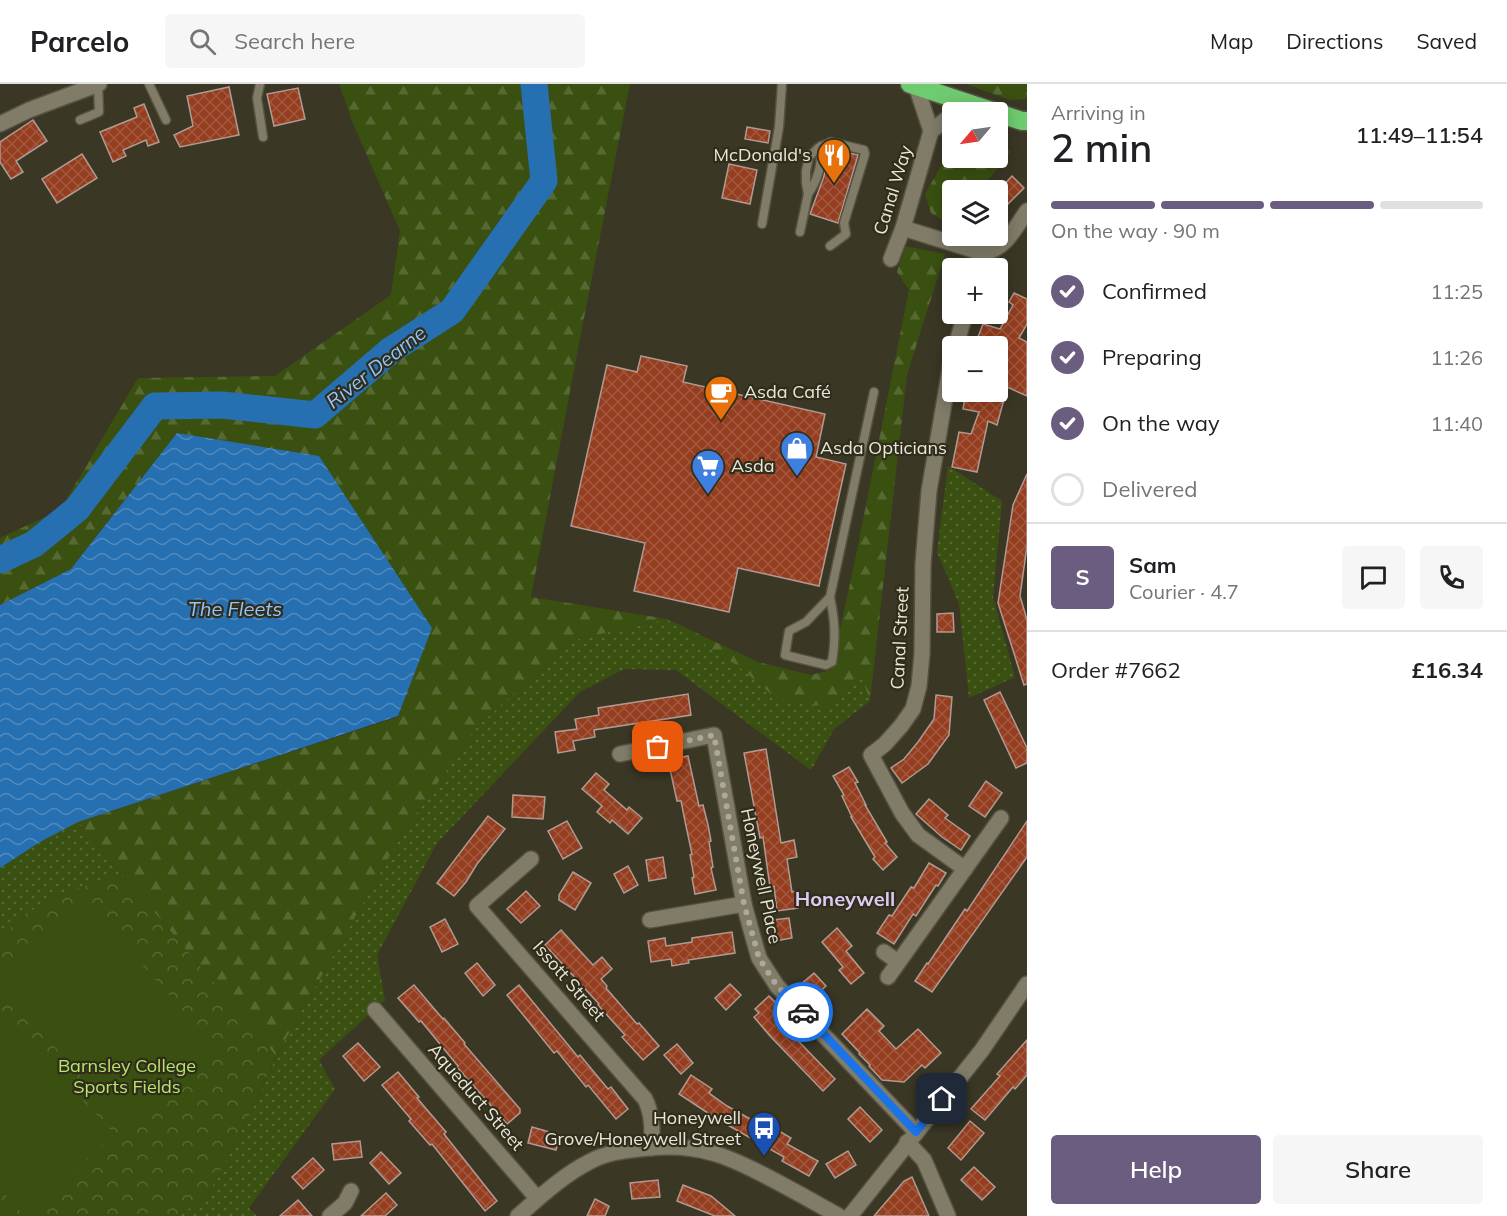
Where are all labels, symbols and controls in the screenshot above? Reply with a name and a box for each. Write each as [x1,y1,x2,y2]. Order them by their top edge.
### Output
search box [165,14,585,68]
text: Parcelo [30,24,129,59]
icon: search [186,25,219,58]
text: Search here [234,27,355,55]
text: Map [1210,28,1253,54]
text: Directions [1286,28,1383,54]
text: Saved [1416,28,1477,54]
text: Arriving in [1051,100,1146,125]
north arrow [942,102,1008,168]
map controls [942,102,1008,402]
text: 11:49–11:54 [1356,121,1483,149]
text: 2 min [1051,123,1152,172]
restaurant icon: McDonald's [816,137,852,184]
street label: Canal Way [868,142,917,237]
place label: McDonald's [714,143,811,166]
button: layers [942,180,1008,246]
text: On the way · 90 m [1051,218,1220,243]
button: + [942,258,1008,324]
icon: check [1051,275,1084,308]
text: Confirmed [1102,277,1207,305]
text: 11:25 [1430,279,1483,304]
water label: River Dearne [321,320,431,413]
button: − [942,336,1008,402]
icon: check [1051,341,1084,374]
text: Preparing [1102,343,1202,371]
text: 11:26 [1430,345,1483,370]
cafe icon: Asda Café [703,374,739,421]
place label: Asda Café [744,380,831,403]
icon: check [1051,407,1084,440]
text: On the way [1102,409,1220,437]
text: 11:40 [1430,411,1483,436]
shop icon: Asda Opticians [779,430,815,477]
place label: Asda Opticians [820,436,947,459]
supermarket icon: Asda [690,448,726,495]
place label: Asda [731,454,775,477]
text: Delivered [1102,475,1197,503]
button: chat [1342,546,1405,609]
button: phone [1420,546,1483,609]
text: Sam [1129,551,1177,579]
text: S [1075,563,1090,591]
text: Courier · 4.7 [1129,579,1239,604]
street label: Canal Street [885,586,914,690]
water label: The Fleets [188,596,282,621]
text: Order #7662 [1051,656,1181,684]
text: £16.34 [1412,656,1483,684]
pin [632,721,683,772]
icon: bag [641,730,674,763]
street label: Honeywell Place [736,806,787,946]
district label: Honeywell [795,886,895,911]
street label: Issott Street [528,936,611,1026]
courier [773,982,833,1042]
icon: car [787,996,820,1029]
street label: Aqueduct Street [423,1038,529,1155]
park label: Barnsley College Sports Fields [58,1054,196,1098]
pin [916,1073,967,1124]
icon: home [925,1082,958,1115]
place label: Honeywell Grove/Honeywell Street [544,1106,741,1150]
bus stop icon: Honeywell Grove/Honeywell Street [746,1110,782,1157]
button: Help [1051,1135,1261,1204]
button: Share [1273,1135,1483,1204]

